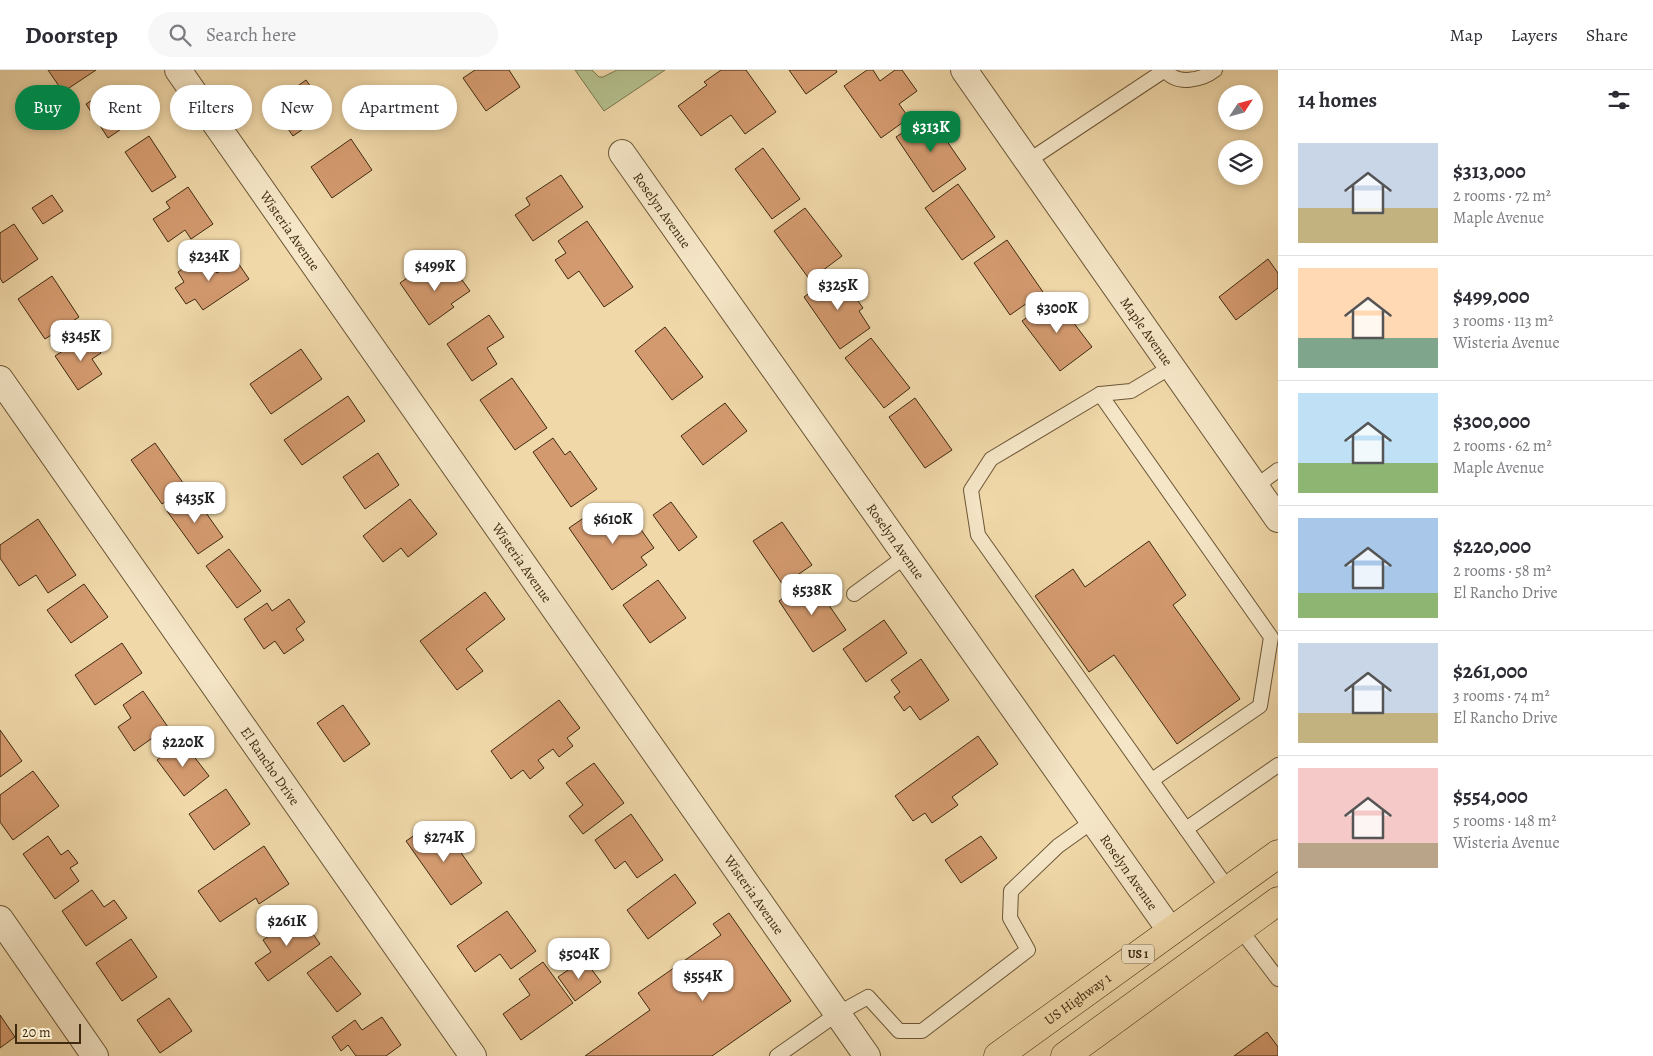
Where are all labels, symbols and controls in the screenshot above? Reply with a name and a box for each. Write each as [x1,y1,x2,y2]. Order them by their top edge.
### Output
search box [148,12,498,57]
text: Doorstep [25,19,118,51]
icon: search [166,21,194,49]
text: Search here [206,22,296,48]
text: Map [1450,23,1483,47]
text: Layers [1511,23,1558,47]
text: Share [1586,23,1628,47]
chip: Buy [15,85,80,130]
chip: Rent [90,85,160,130]
chip: Filters [170,85,252,130]
chip: New [262,85,332,130]
chip: Apartment [342,85,457,130]
north arrow [1218,85,1262,130]
map controls [1218,85,1263,185]
text: 14 homes [1298,86,1377,114]
icon: filters [1605,86,1633,114]
pin: $313K [896,111,966,153]
text: $313K [912,116,950,138]
button: layers [1218,140,1263,185]
text: $313,000 [1453,157,1526,185]
icon: home [1338,163,1398,223]
street label: Roselyn Avenue [629,168,696,252]
text: 2 rooms · 72 m² [1453,185,1551,207]
street label: Wisteria Avenue [255,186,325,274]
text: Maple Avenue [1453,207,1544,229]
pin: $234K [174,240,244,282]
text: $234K [189,245,229,267]
pin: $499K [400,250,470,292]
text: $499K [415,255,455,277]
pin: $325K [803,268,873,311]
text: $325K [818,274,858,296]
text: $499,000 [1453,282,1529,310]
icon: home [1338,288,1398,348]
pin: $300K [1022,292,1092,334]
street label: Maple Avenue [1116,293,1177,370]
text: $300K [1037,297,1077,319]
text: 3 rooms · 113 m² [1453,310,1553,332]
pin: $345K [46,320,116,362]
text: $345K [61,325,101,347]
text: Wisteria Avenue [1453,332,1560,354]
text: $300,000 [1453,407,1530,435]
icon: home [1338,413,1398,473]
text: 2 rooms · 62 m² [1453,435,1552,457]
text: Maple Avenue [1453,457,1544,479]
pin: $435K [160,482,230,524]
text: $435K [175,487,215,509]
street label: Roselyn Avenue [862,499,929,583]
pin: $610K [578,502,648,545]
text: $610K [593,508,633,530]
street label: Wisteria Avenue [487,518,557,606]
text: $220,000 [1453,532,1531,560]
icon: home [1338,538,1398,598]
text: 2 rooms · 58 m² [1453,560,1551,582]
pin: $538K [777,574,847,616]
text: $538K [792,579,832,601]
text: El Rancho Drive [1453,582,1558,604]
text: $261,000 [1453,657,1528,685]
icon: home [1338,663,1398,723]
text: 3 rooms · 74 m² [1453,685,1550,707]
text: El Rancho Drive [1453,707,1558,729]
street label: El Rancho Drive [236,723,304,809]
pin: $220K [148,726,218,768]
text: $220K [162,731,204,753]
text: $554,000 [1453,782,1528,810]
icon: home [1338,788,1398,848]
text: 5 rooms · 148 m² [1453,810,1556,832]
pin: $274K [409,820,479,863]
text: $274K [424,826,464,848]
street label: Roselyn Avenue [1096,830,1163,914]
text: Wisteria Avenue [1453,832,1560,854]
street label: Wisteria Avenue [719,850,789,938]
pin: $261K [252,904,322,947]
text: $261K [268,910,306,932]
pin: $504K [544,938,614,980]
text: $504K [559,943,599,965]
road number: US 1 [1122,944,1154,964]
pin: $554K [668,960,738,1002]
text: $554K [683,965,723,987]
street label: US Highway 1 [1040,968,1115,1029]
scale bar [15,1021,81,1044]
text: 20 m [22,1023,51,1042]

